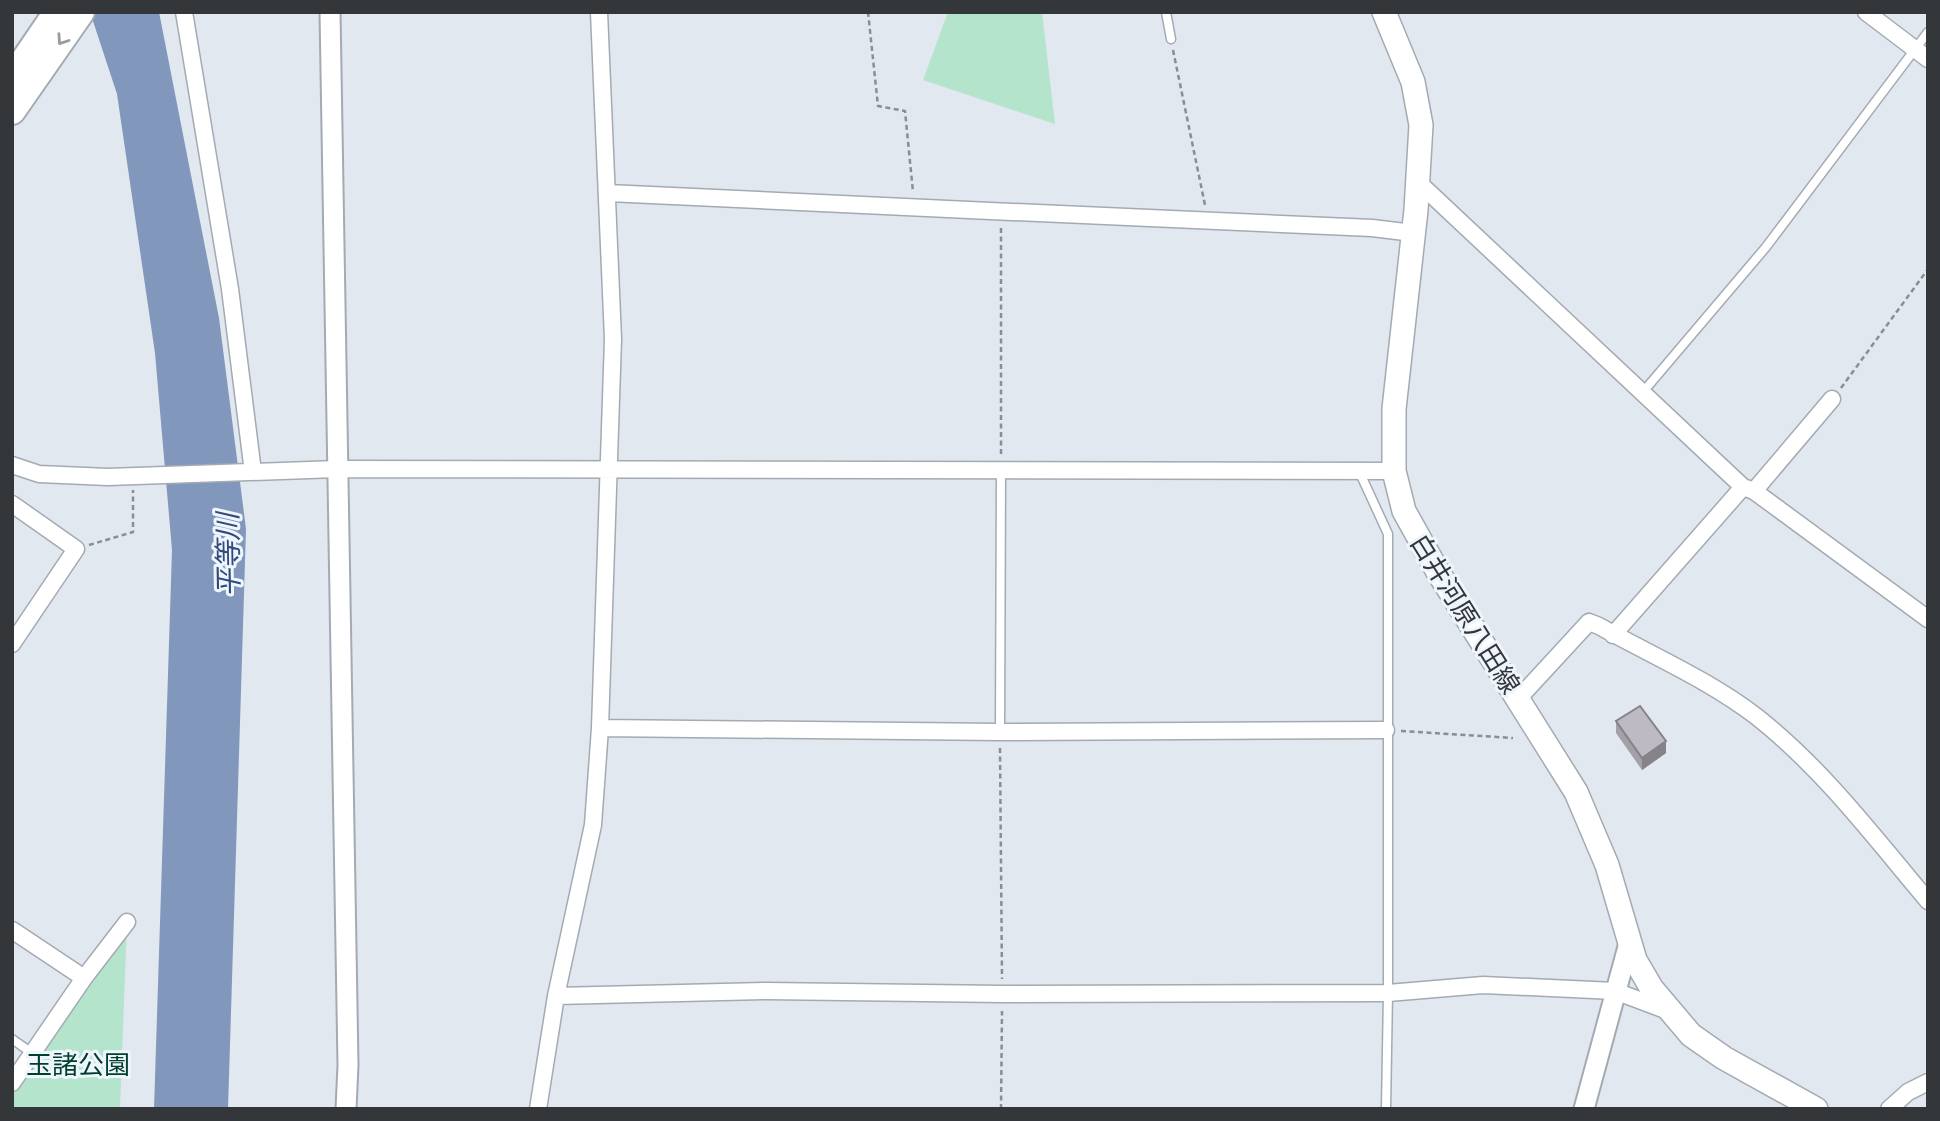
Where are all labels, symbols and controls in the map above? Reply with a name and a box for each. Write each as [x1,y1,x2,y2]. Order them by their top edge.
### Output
one-way arrow [58,32,70,45]
water label: 平等川 [209,510,246,597]
street label: 白井河原八田線 [1403,528,1528,700]
park label: 玉諸公園 [26,1048,130,1081]

